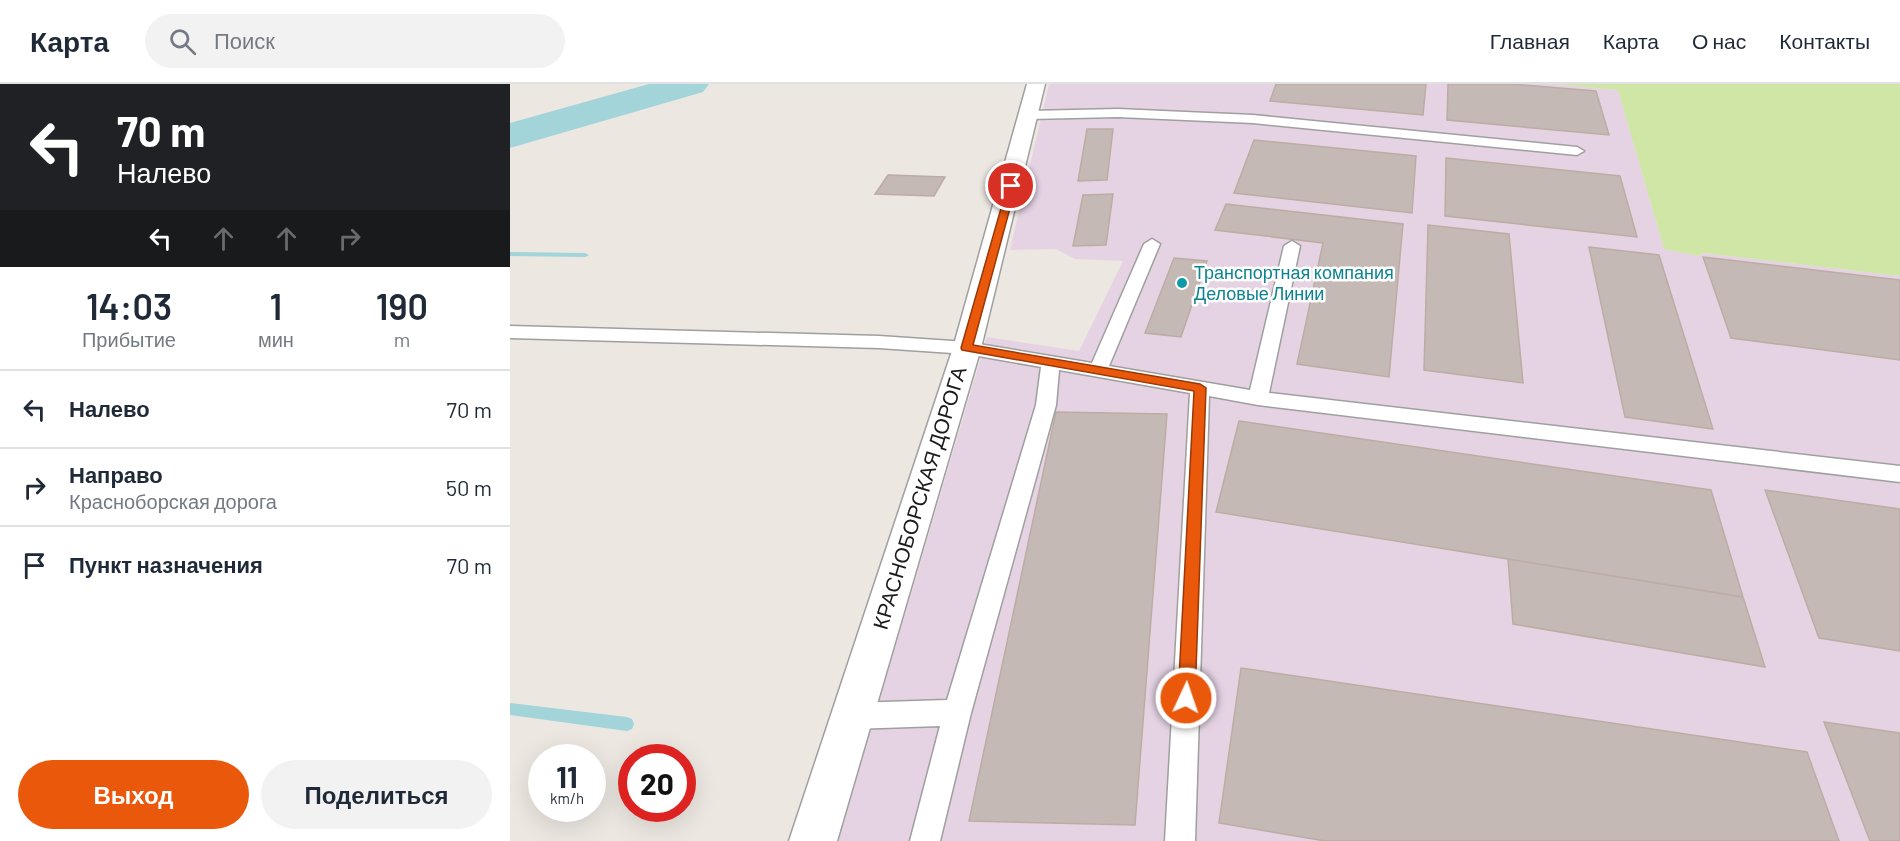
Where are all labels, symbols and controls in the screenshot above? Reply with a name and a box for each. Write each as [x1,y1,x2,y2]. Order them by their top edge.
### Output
search box [145,14,565,68]
text: Карта [30,24,109,58]
icon: search [166,25,199,58]
text: Поиск [214,27,275,53]
text: Главная [1490,28,1570,53]
text: Карта [1603,28,1659,53]
text: О нас [1692,28,1746,53]
text: Контакты [1779,28,1870,53]
text: 70 m [117,105,205,155]
icon: left [18,108,96,186]
text: Налево [117,156,211,188]
pin [985,160,1036,211]
icon: arrive [994,169,1027,202]
icon: left [144,222,177,255]
icon: ahead [207,222,240,255]
icon: ahead [270,222,303,255]
icon: right [333,222,366,255]
place label: Транспортная компания Деловые Линии [1194,261,1394,304]
marker: Транспортная компания Деловые Линии [1175,276,1189,290]
text: 14:03 [86,284,172,327]
text: 1 [270,284,282,327]
text: 190 [376,284,428,327]
text: Прибытие [82,327,176,351]
text: мин [258,327,294,351]
text: m [394,327,410,351]
street label: КРАСНОБОРСКАЯ ДОРОГА [867,363,971,632]
icon: left [18,393,51,426]
text: Налево [69,395,150,421]
text: 70 m [447,396,492,422]
text: Направо [69,461,163,487]
icon: right [18,471,51,504]
text: 50 m [446,474,492,500]
text: Красноборская дорога [69,489,277,513]
icon: arrive [18,549,51,582]
text: Пункт назначения [69,551,263,577]
text: 70 m [447,552,492,578]
position arrow [1154,666,1218,730]
speed limit sign: 20 [618,744,696,822]
text: 11 [556,758,578,794]
button: Выход [18,760,249,829]
button: Поделиться [261,760,492,829]
text: km/h [550,789,584,807]

